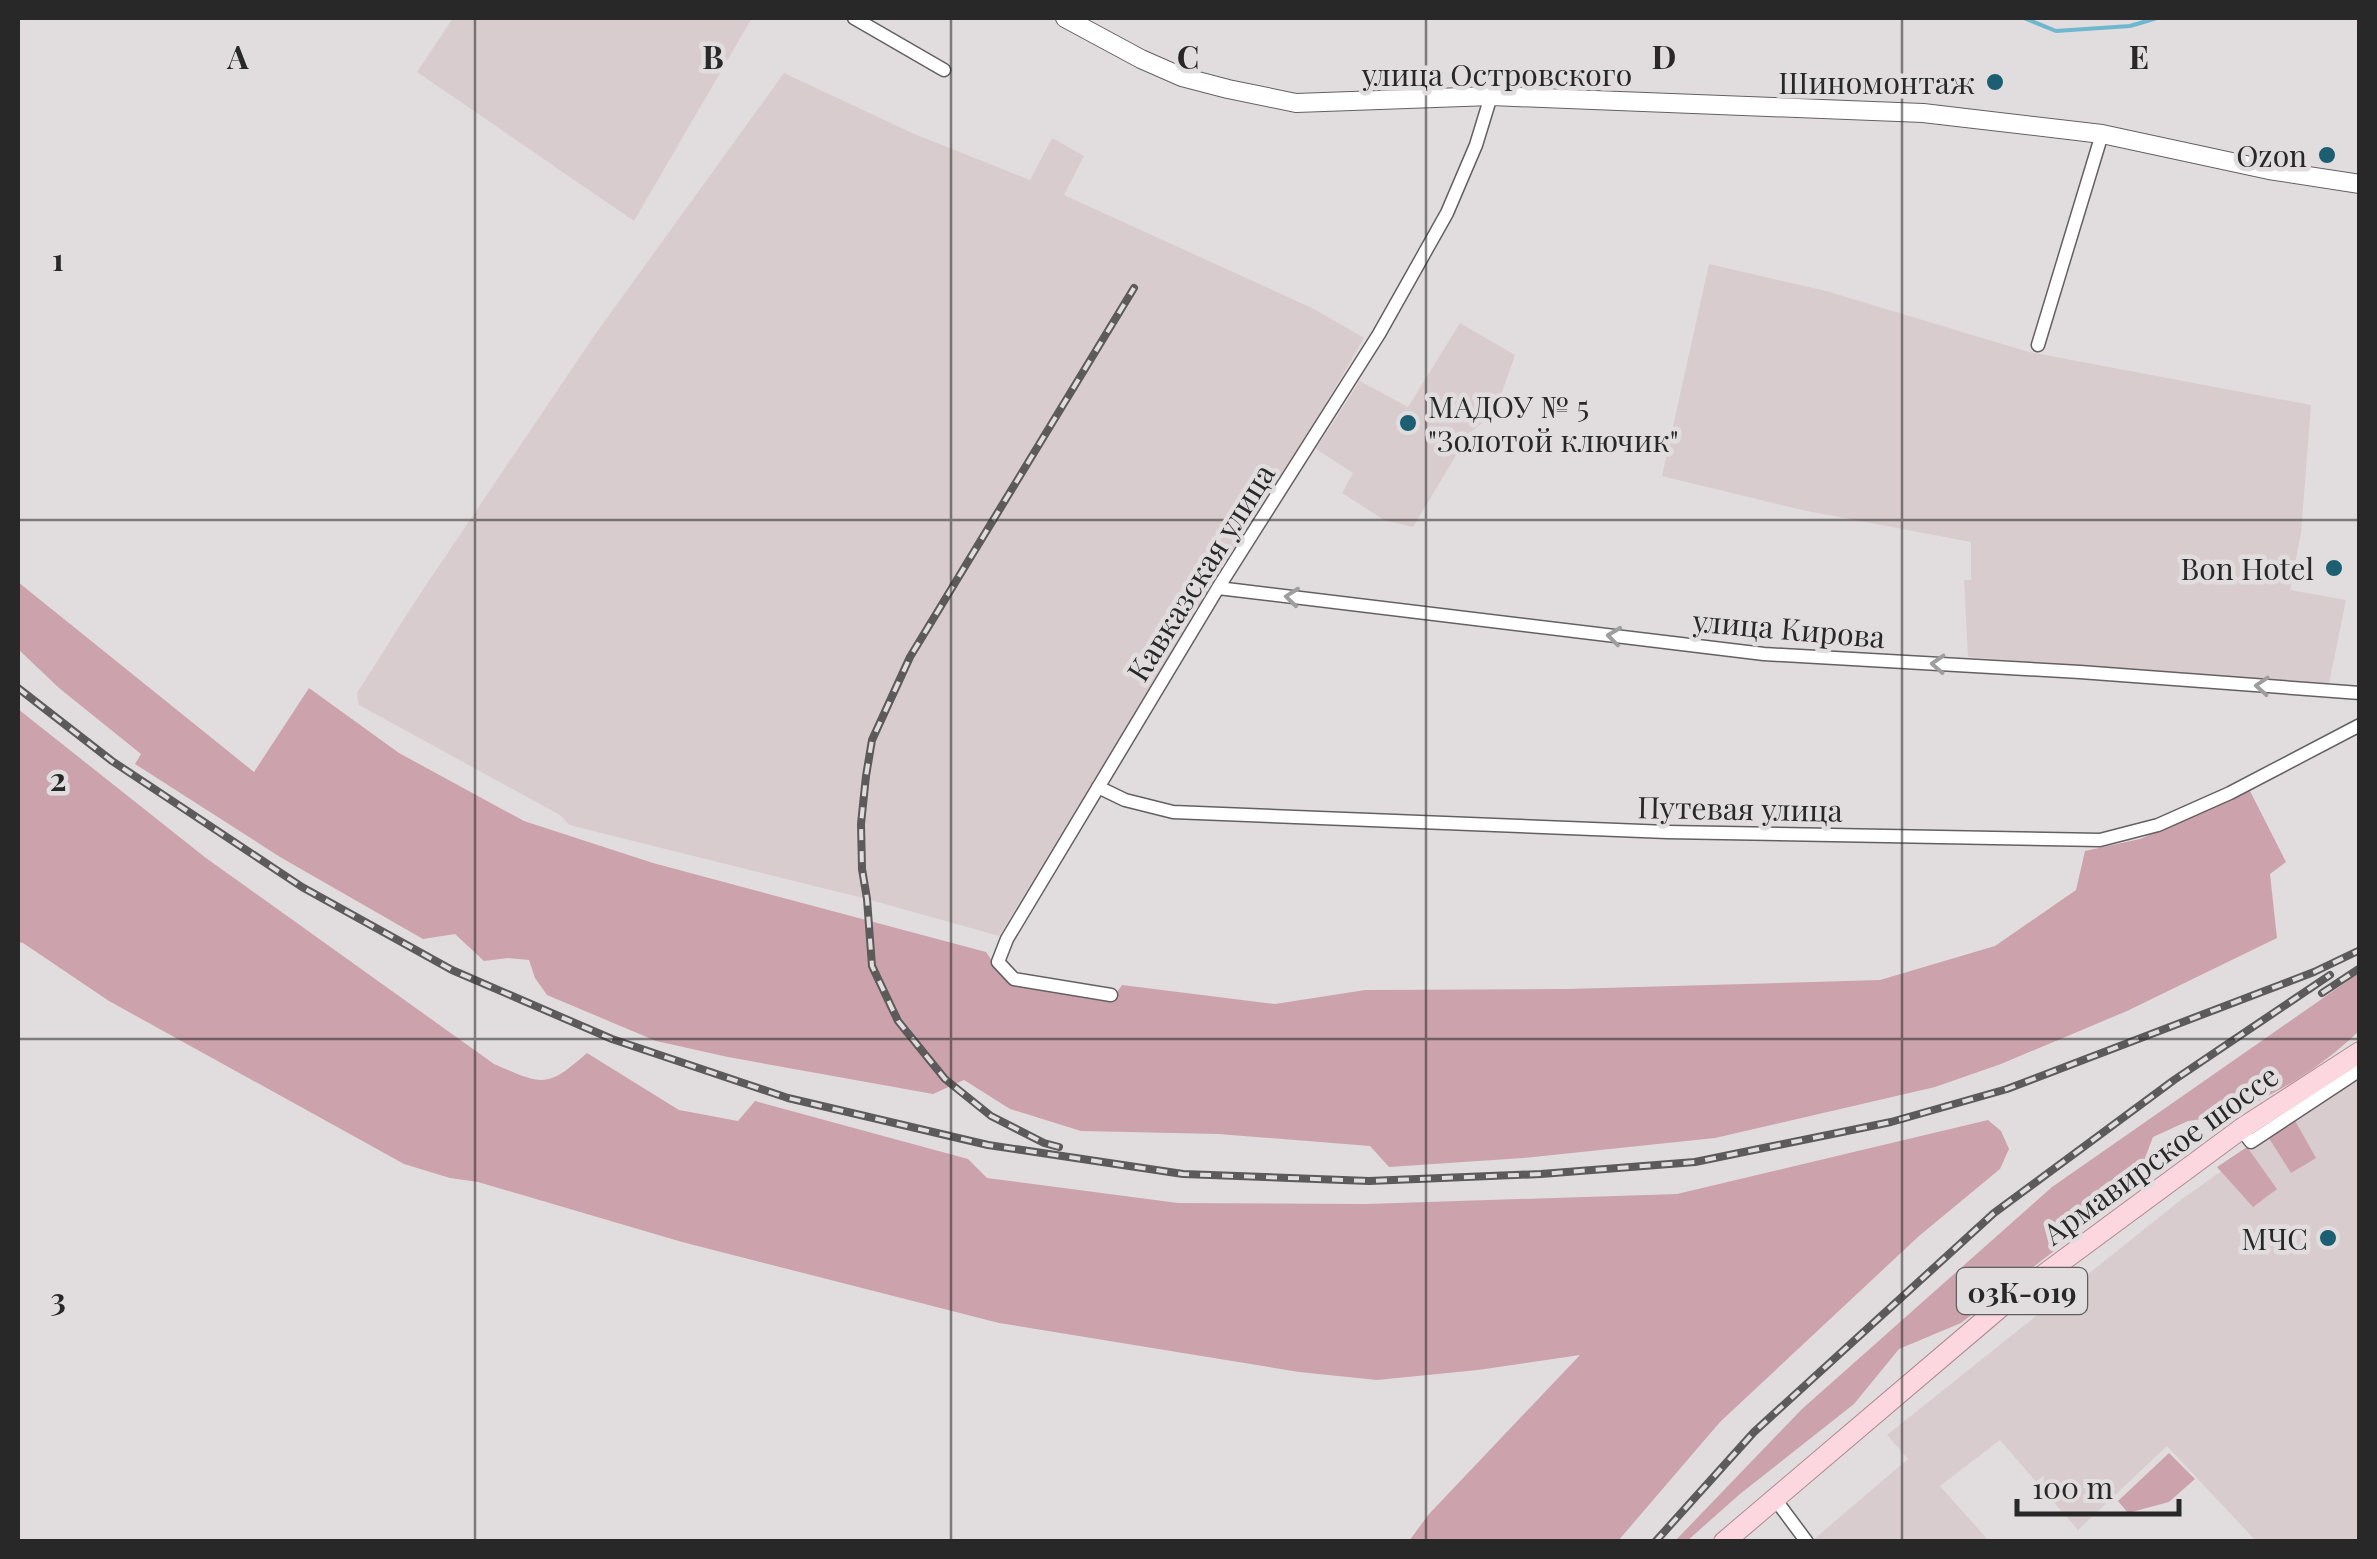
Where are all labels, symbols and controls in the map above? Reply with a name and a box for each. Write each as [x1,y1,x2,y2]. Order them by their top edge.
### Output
text: A [226,34,249,77]
text: B [702,34,724,77]
text: C [1177,34,1199,77]
text: D [1652,34,1676,77]
text: E [2129,34,2149,77]
street label: улица Островского [1361,54,1632,94]
place label: Шиномонтаж [1778,62,1975,102]
marker: Шиномонтаж [1984,71,2006,93]
place label: Ozon [2236,135,2307,175]
marker: Ozon [2316,144,2338,166]
text: 1 [52,236,64,279]
place label: МАДОУ № 5 "Золотой ключик" [1428,386,1679,460]
marker: МАДОУ № 5 "Золотой ключик" [1397,412,1419,434]
street label: Кавказская улица [1117,456,1283,688]
place label: Bon Hotel [2181,548,2314,588]
marker: Bon Hotel [2323,557,2345,579]
one-way arrow [1283,587,1299,608]
street label: улица Кирова [1690,600,1887,656]
one-way arrow [1606,626,1622,647]
one-way arrow [1930,654,1946,675]
one-way arrow [2254,675,2270,697]
text: 2 [50,756,66,799]
street label: Путевая улица [1637,786,1843,830]
street label: Армавирское шоссе [2034,1055,2286,1254]
place label: МЧС [2241,1218,2308,1258]
marker: МЧС [2317,1227,2339,1249]
road number: 03К-019 [1957,1268,2087,1314]
text: 3 [50,1276,66,1319]
scale bar [2017,1454,2180,1516]
text: 100 m [2032,1467,2114,1507]

